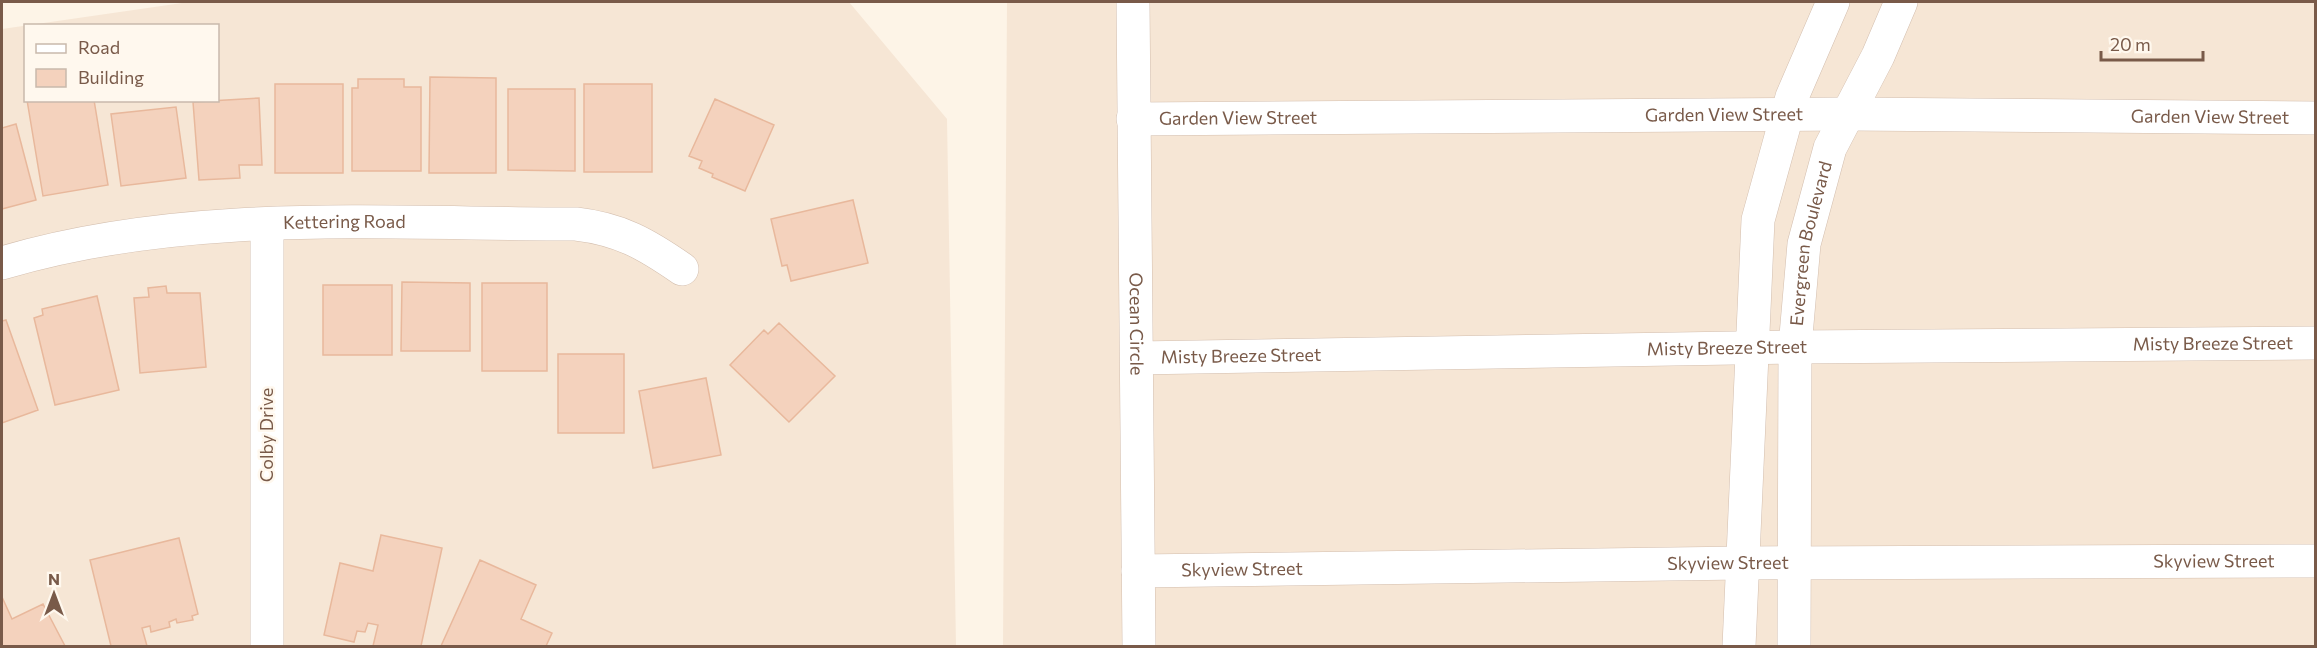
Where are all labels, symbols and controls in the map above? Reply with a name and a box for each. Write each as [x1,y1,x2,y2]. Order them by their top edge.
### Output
legend [24,24,219,102]
scale bar [2101,24,2203,62]
text: 20 m [2110,33,2151,55]
text: Road [78,36,120,58]
text: Building [78,66,144,88]
street label: Garden View Street [1645,102,1803,125]
street label: Garden View Street [2131,104,2289,128]
street label: Garden View Street [1159,106,1317,129]
street label: Evergreen Boulevard [1785,158,1836,327]
street label: Kettering Road [283,210,406,233]
street label: Ocean Circle [1126,272,1148,376]
street label: Misty Breeze Street [2133,331,2293,354]
street label: Misty Breeze Street [1646,335,1807,359]
street label: Misty Breeze Street [1161,343,1321,368]
street label: Colby Drive [255,388,277,482]
street label: Skyview Street [2153,549,2275,572]
street label: Skyview Street [1667,551,1789,574]
street label: Skyview Street [1181,557,1303,580]
north arrow [24,564,84,624]
text: N [48,569,60,588]

